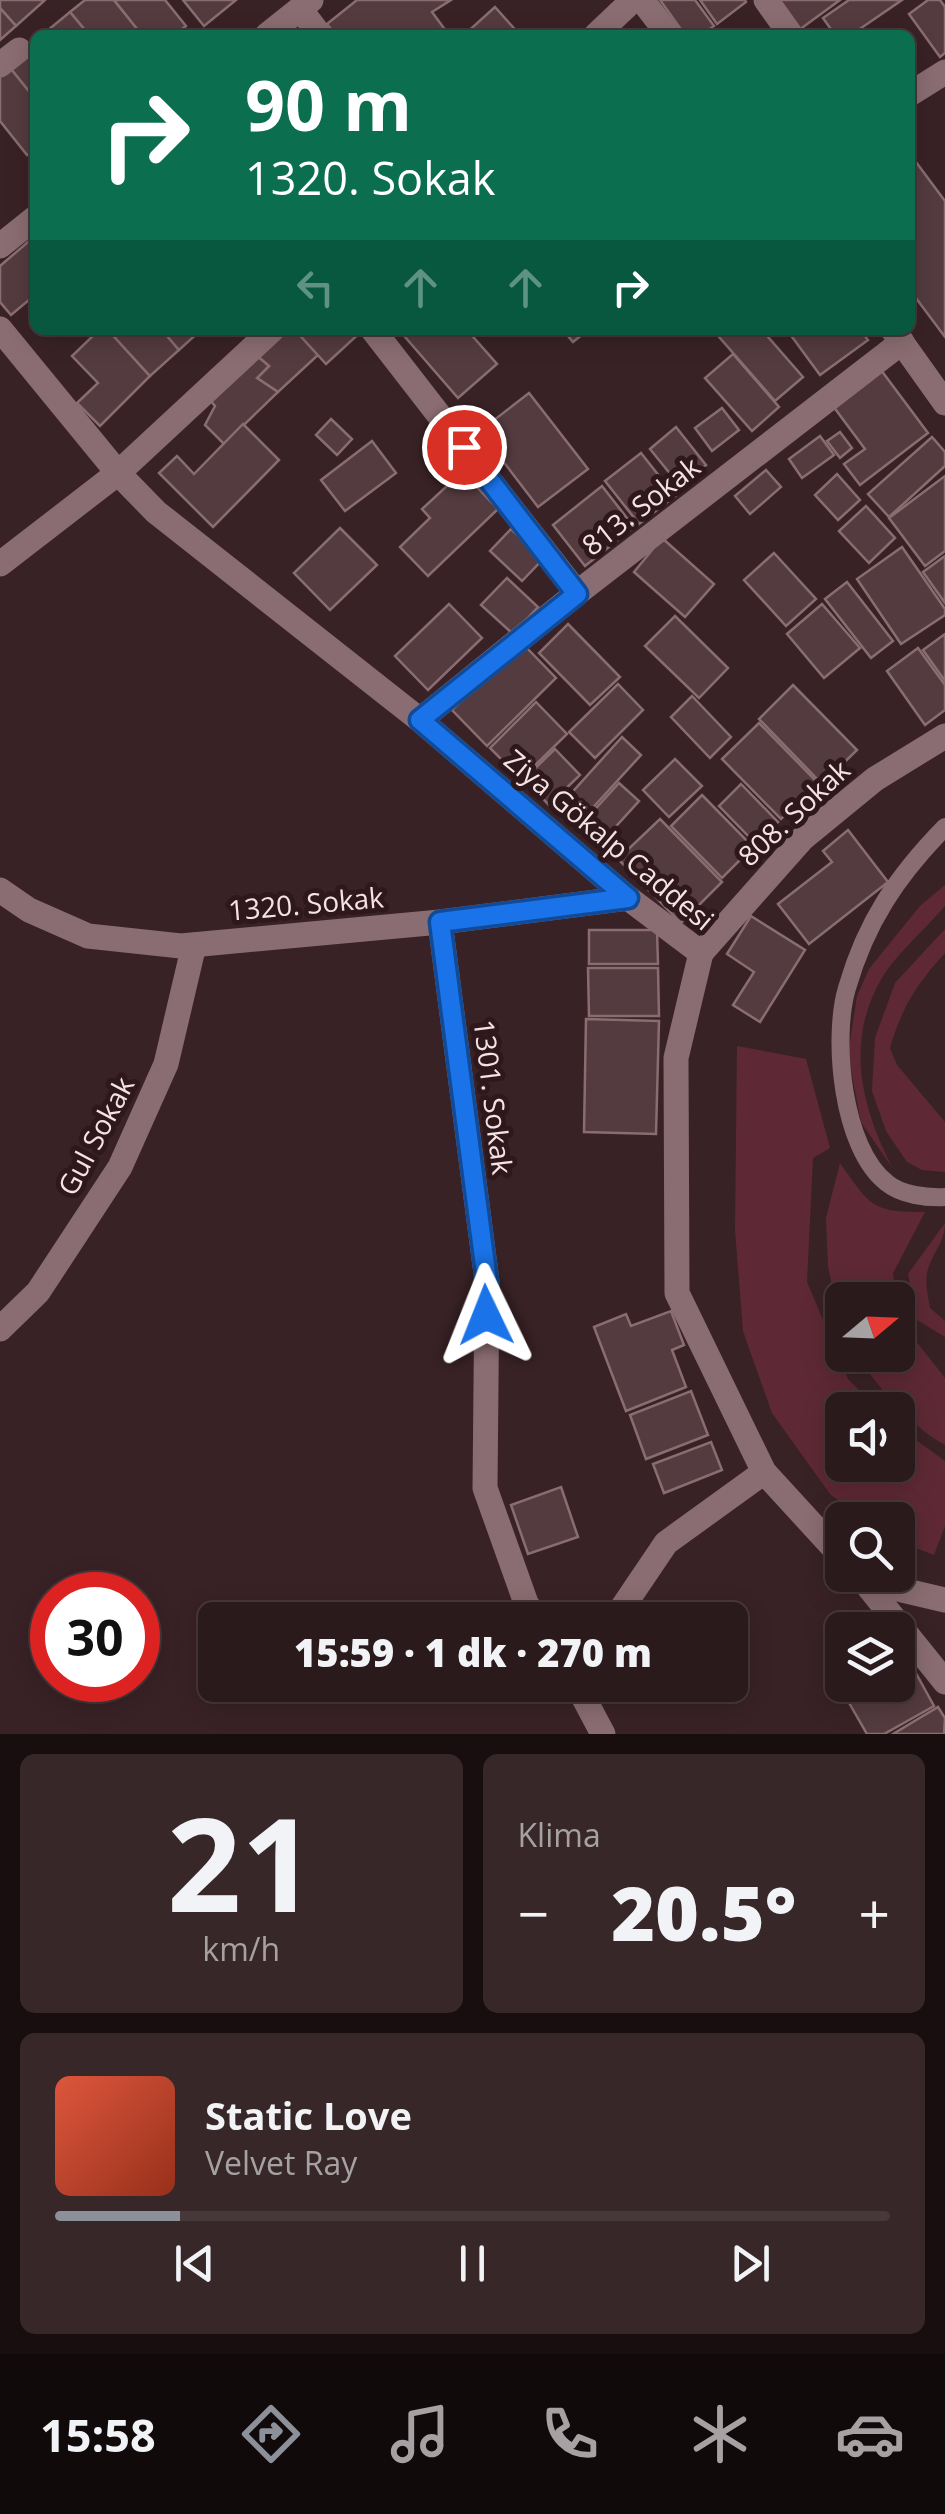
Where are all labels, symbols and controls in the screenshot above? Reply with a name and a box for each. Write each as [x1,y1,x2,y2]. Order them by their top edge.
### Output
text: 90 m [245,56,412,152]
icon: right [80,70,210,200]
text: 1320. Sokak [245,147,495,208]
icon: left [288,260,343,315]
icon: ahead [393,260,448,315]
icon: ahead [498,260,553,315]
icon: right [603,260,658,315]
pin [422,405,507,490]
icon: arrive [437,420,492,475]
street label: 813. Sokak [574,447,707,563]
street label: Ziya Gökalp Caddesi [497,740,722,938]
street label: 808. Sokak [729,750,858,874]
street label: 1320. Sokak [227,877,385,929]
street label: 1301. Sokak [466,1017,522,1177]
street label: Gul Sokak [48,1069,142,1201]
position arrow [434,1263,538,1367]
north arrow [825,1282,915,1372]
map controls [825,1282,915,1702]
button: sound [825,1392,915,1482]
button: search [825,1502,915,1592]
speed limit sign: 30 [30,1572,160,1702]
button: layers [825,1612,915,1702]
text: 15:59 · 1 dk · 270 m [294,1626,652,1678]
text: 21 [167,1773,316,1950]
text: Klima [518,1813,601,1856]
text: 20.5° [611,1861,796,1963]
text: − [518,1875,549,1950]
text: + [859,1875,890,1950]
text: km/h [202,1927,280,1970]
text: Static Love [205,2089,412,2141]
text: Velvet Ray [205,2141,357,2184]
icon: previous [167,2236,222,2291]
icon: pause [445,2236,500,2291]
icon: next [723,2236,778,2291]
icon: directions [236,2399,306,2469]
icon: music [385,2399,455,2469]
icon: phone [535,2399,605,2469]
icon: climate [685,2399,755,2469]
icon: car [835,2399,905,2469]
text: 15:58 [40,2404,156,2465]

